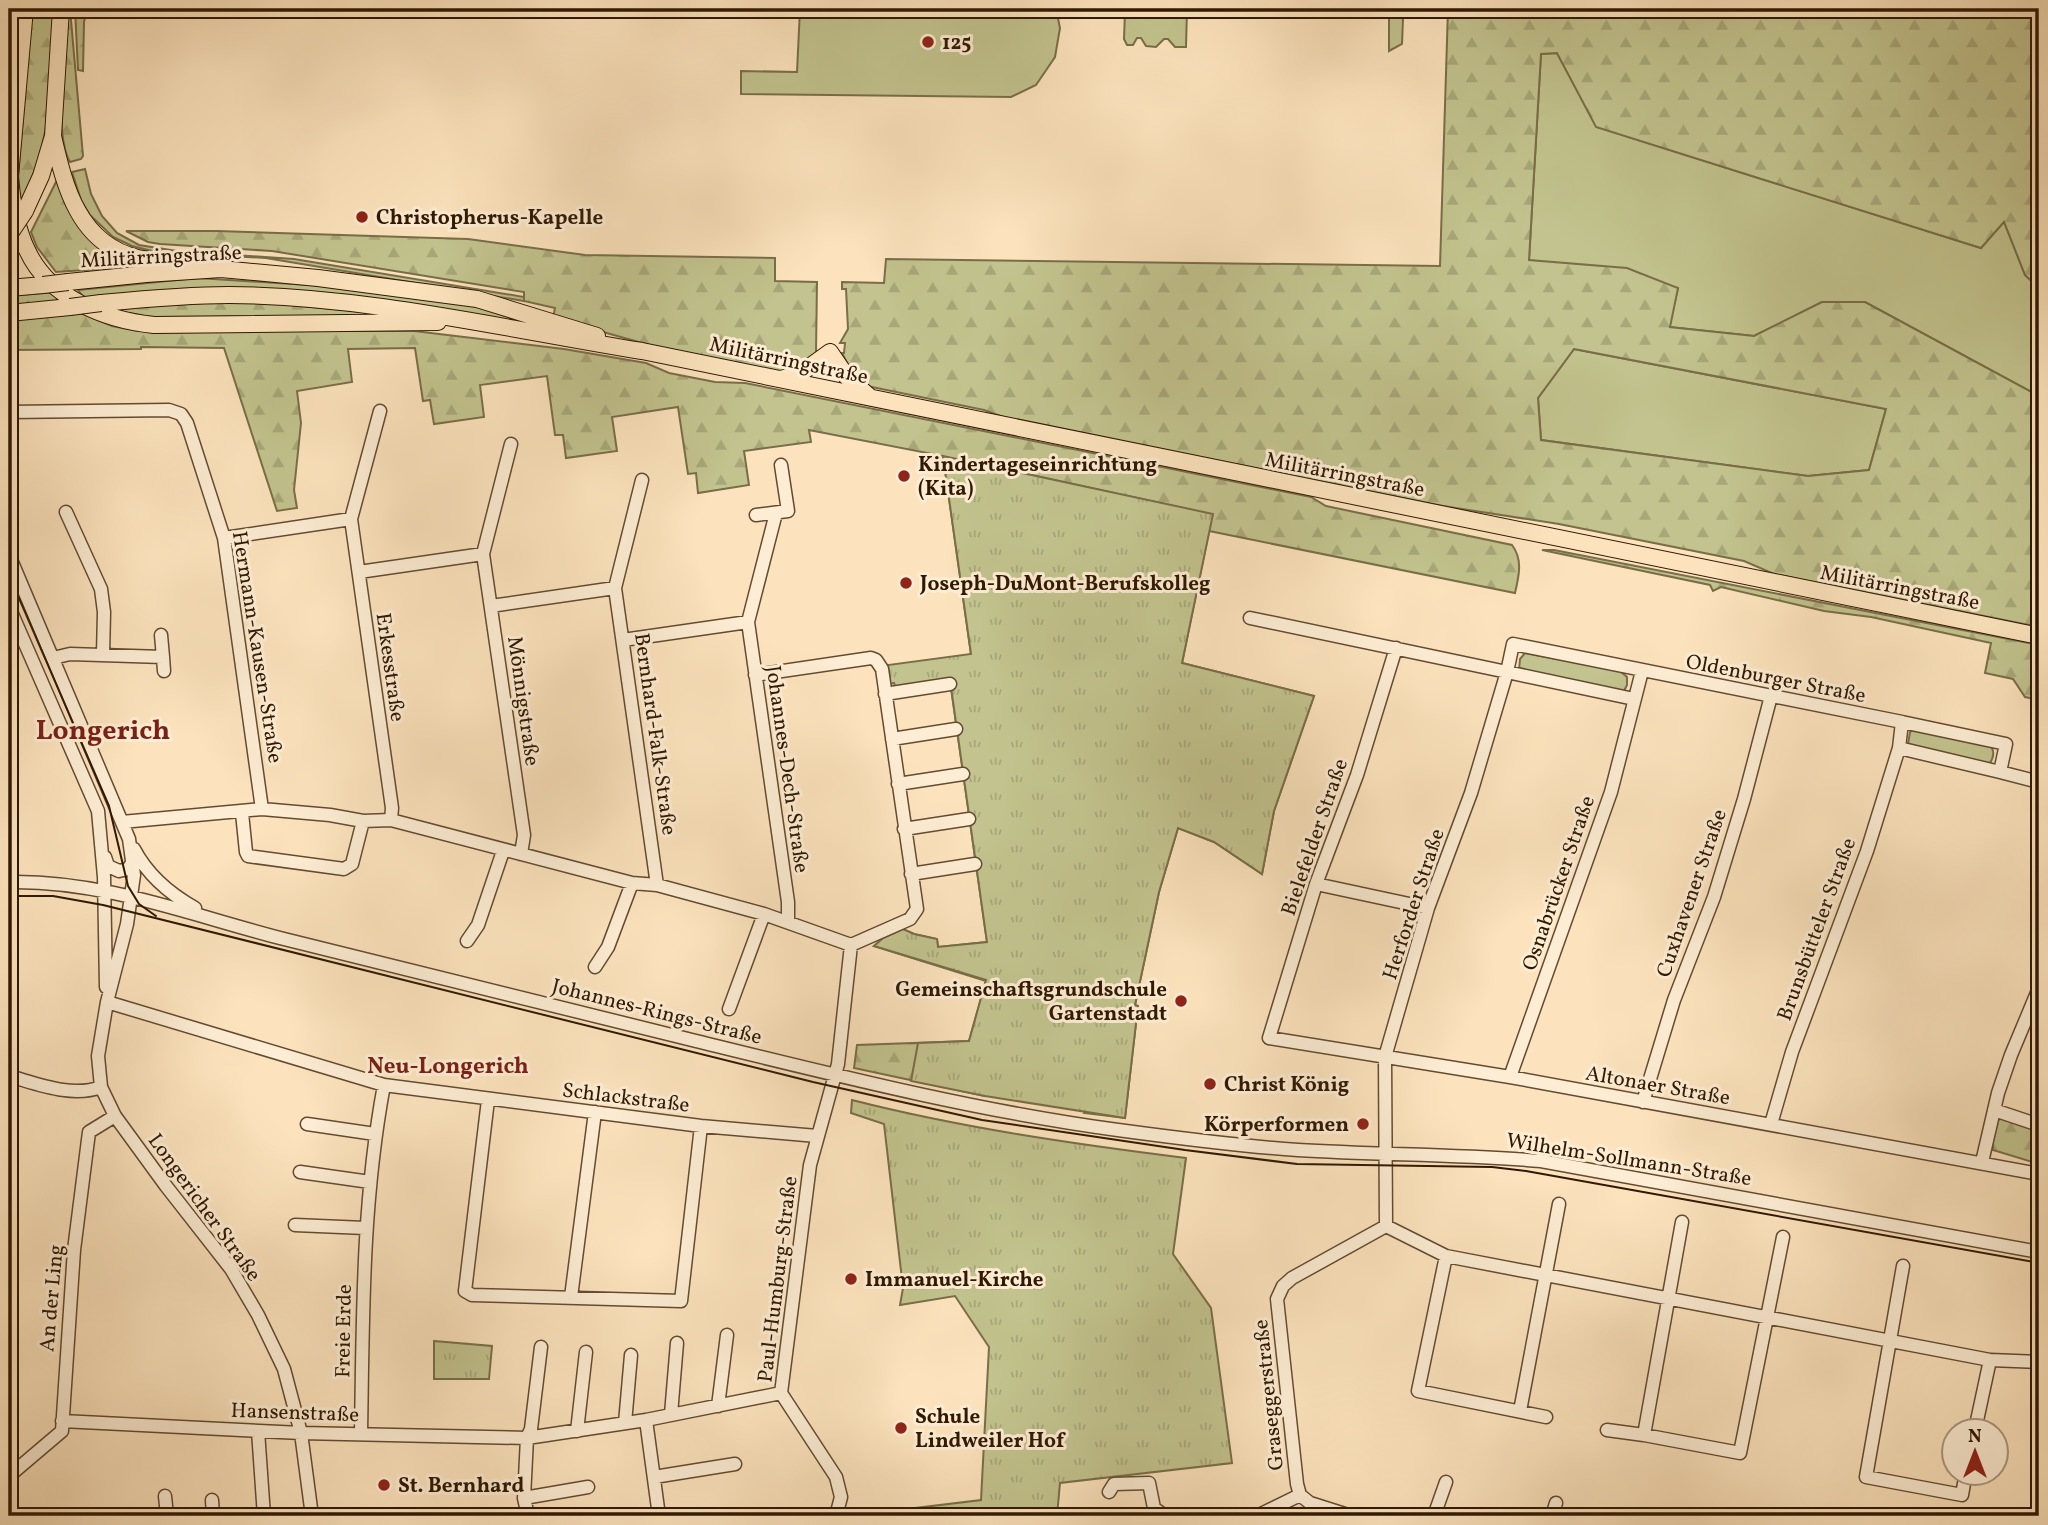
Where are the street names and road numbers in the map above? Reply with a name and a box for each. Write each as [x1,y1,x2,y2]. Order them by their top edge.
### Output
street label: Militärringstraße [80,239,243,276]
street label: Militärringstraße [707,330,871,392]
street label: Militärringstraße [1263,446,1427,505]
street label: Hermann-Kausen-Straße [224,529,289,765]
street label: Militärringstraße [1818,559,1982,618]
street label: Erkesstraße [368,611,412,724]
street label: Bernhard-Falk-Straße [626,631,683,837]
street label: Mönnigstraße [499,635,546,768]
street label: Oldenburger Straße [1683,648,1868,711]
street label: Johannes-Dech-Straße [758,664,815,875]
street label: Bielefelder Straße [1275,755,1356,920]
street label: Osnabrücker Straße [1516,792,1603,975]
street label: Cuxhavener Straße [1650,806,1735,981]
street label: Herforder Straße [1376,825,1453,984]
street label: Brunsbütteler Straße [1771,834,1864,1025]
street label: Johannes-Rings-Straße [549,972,765,1053]
street label: Altonaer Straße [1583,1060,1732,1113]
street label: Schlackstraße [560,1076,691,1121]
street label: Wilhelm-Sollmann-Straße [1504,1127,1754,1194]
street label: Longericher Straße [140,1128,267,1288]
street label: Paul-Humburg-Straße [751,1174,806,1384]
street label: An der Ling [33,1243,72,1353]
street label: Freie Erde [329,1284,360,1378]
street label: Graseggerstraße [1247,1318,1292,1472]
street label: Hansenstraße [230,1397,360,1430]

